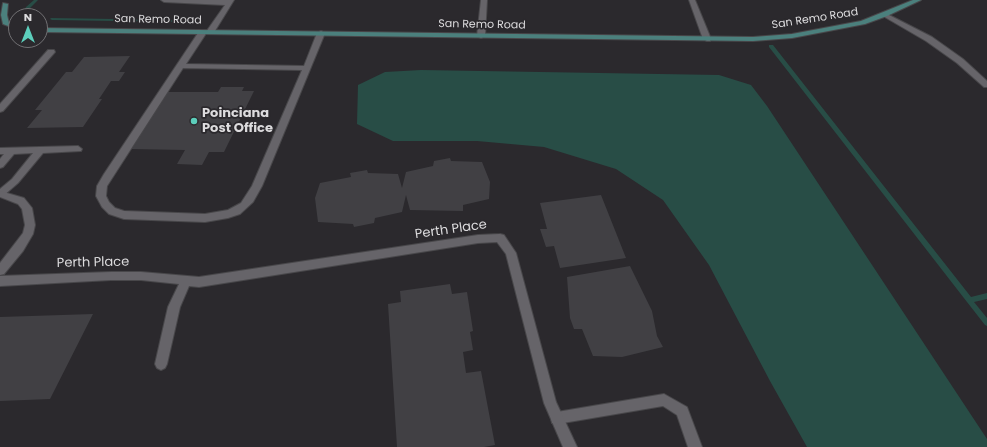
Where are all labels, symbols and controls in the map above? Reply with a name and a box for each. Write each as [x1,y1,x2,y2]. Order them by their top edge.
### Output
street label: San Remo Road [771,6,859,32]
north arrow [8,8,48,48]
text: N [24,9,32,25]
street label: San Remo Road [114,13,202,27]
street label: San Remo Road [438,18,526,32]
place label: Poinciana Post Office [202,106,273,137]
marker: Poinciana Post Office [189,116,199,126]
street label: Perth Place [414,217,488,243]
street label: Perth Place [57,255,129,271]

